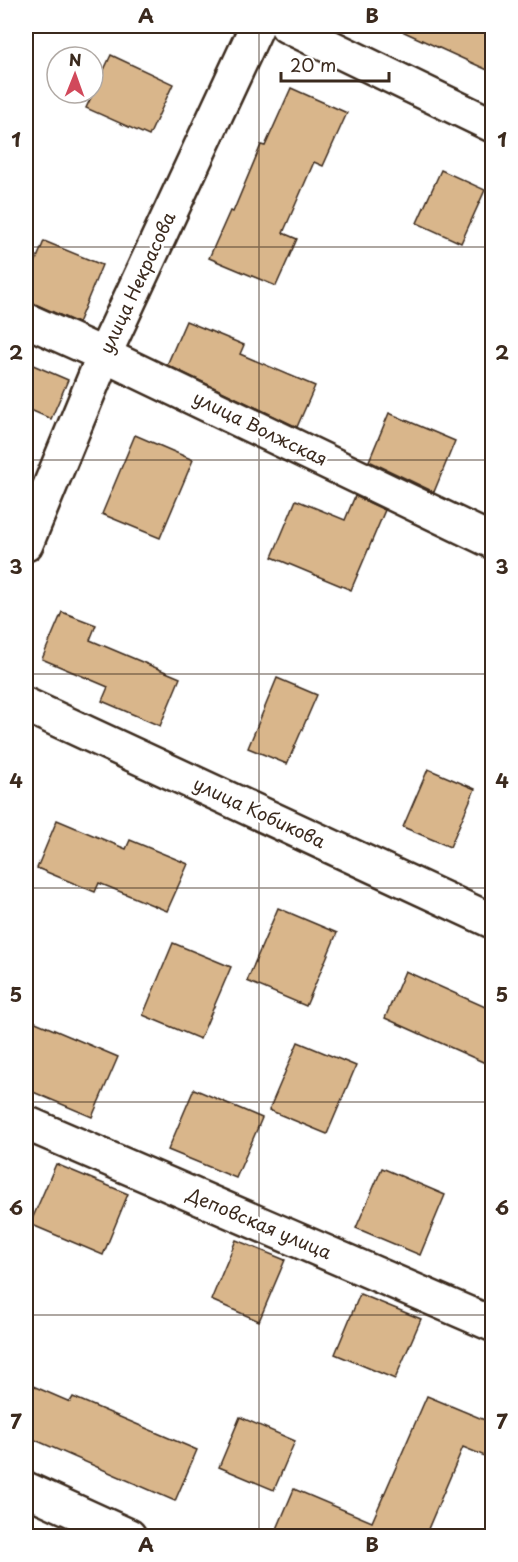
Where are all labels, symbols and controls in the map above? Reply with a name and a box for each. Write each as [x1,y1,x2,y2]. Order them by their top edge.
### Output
text: A [138,0,154,30]
text: B [365,0,379,30]
north arrow [45,45,105,105]
scale bar [281,45,389,83]
text: N [69,47,82,71]
text: 20 m [290,51,336,78]
text: 1 [11,124,21,154]
text: 1 [497,124,507,154]
street label: улица Некрасова [92,206,182,358]
text: 2 [9,337,23,367]
text: 2 [495,337,509,367]
street label: улица Волжская [189,383,332,472]
text: 3 [9,551,23,581]
text: 3 [495,551,509,581]
text: 4 [9,765,23,795]
text: 4 [495,765,509,795]
street label: улица Кобикова [189,769,331,854]
text: 5 [10,979,22,1009]
text: 5 [496,979,508,1009]
street label: Деповская улица [182,1180,337,1266]
text: 6 [9,1192,23,1222]
text: 6 [495,1192,509,1222]
text: 7 [10,1406,22,1436]
text: 7 [496,1406,508,1436]
text: A [138,1529,154,1559]
text: B [365,1529,379,1559]

